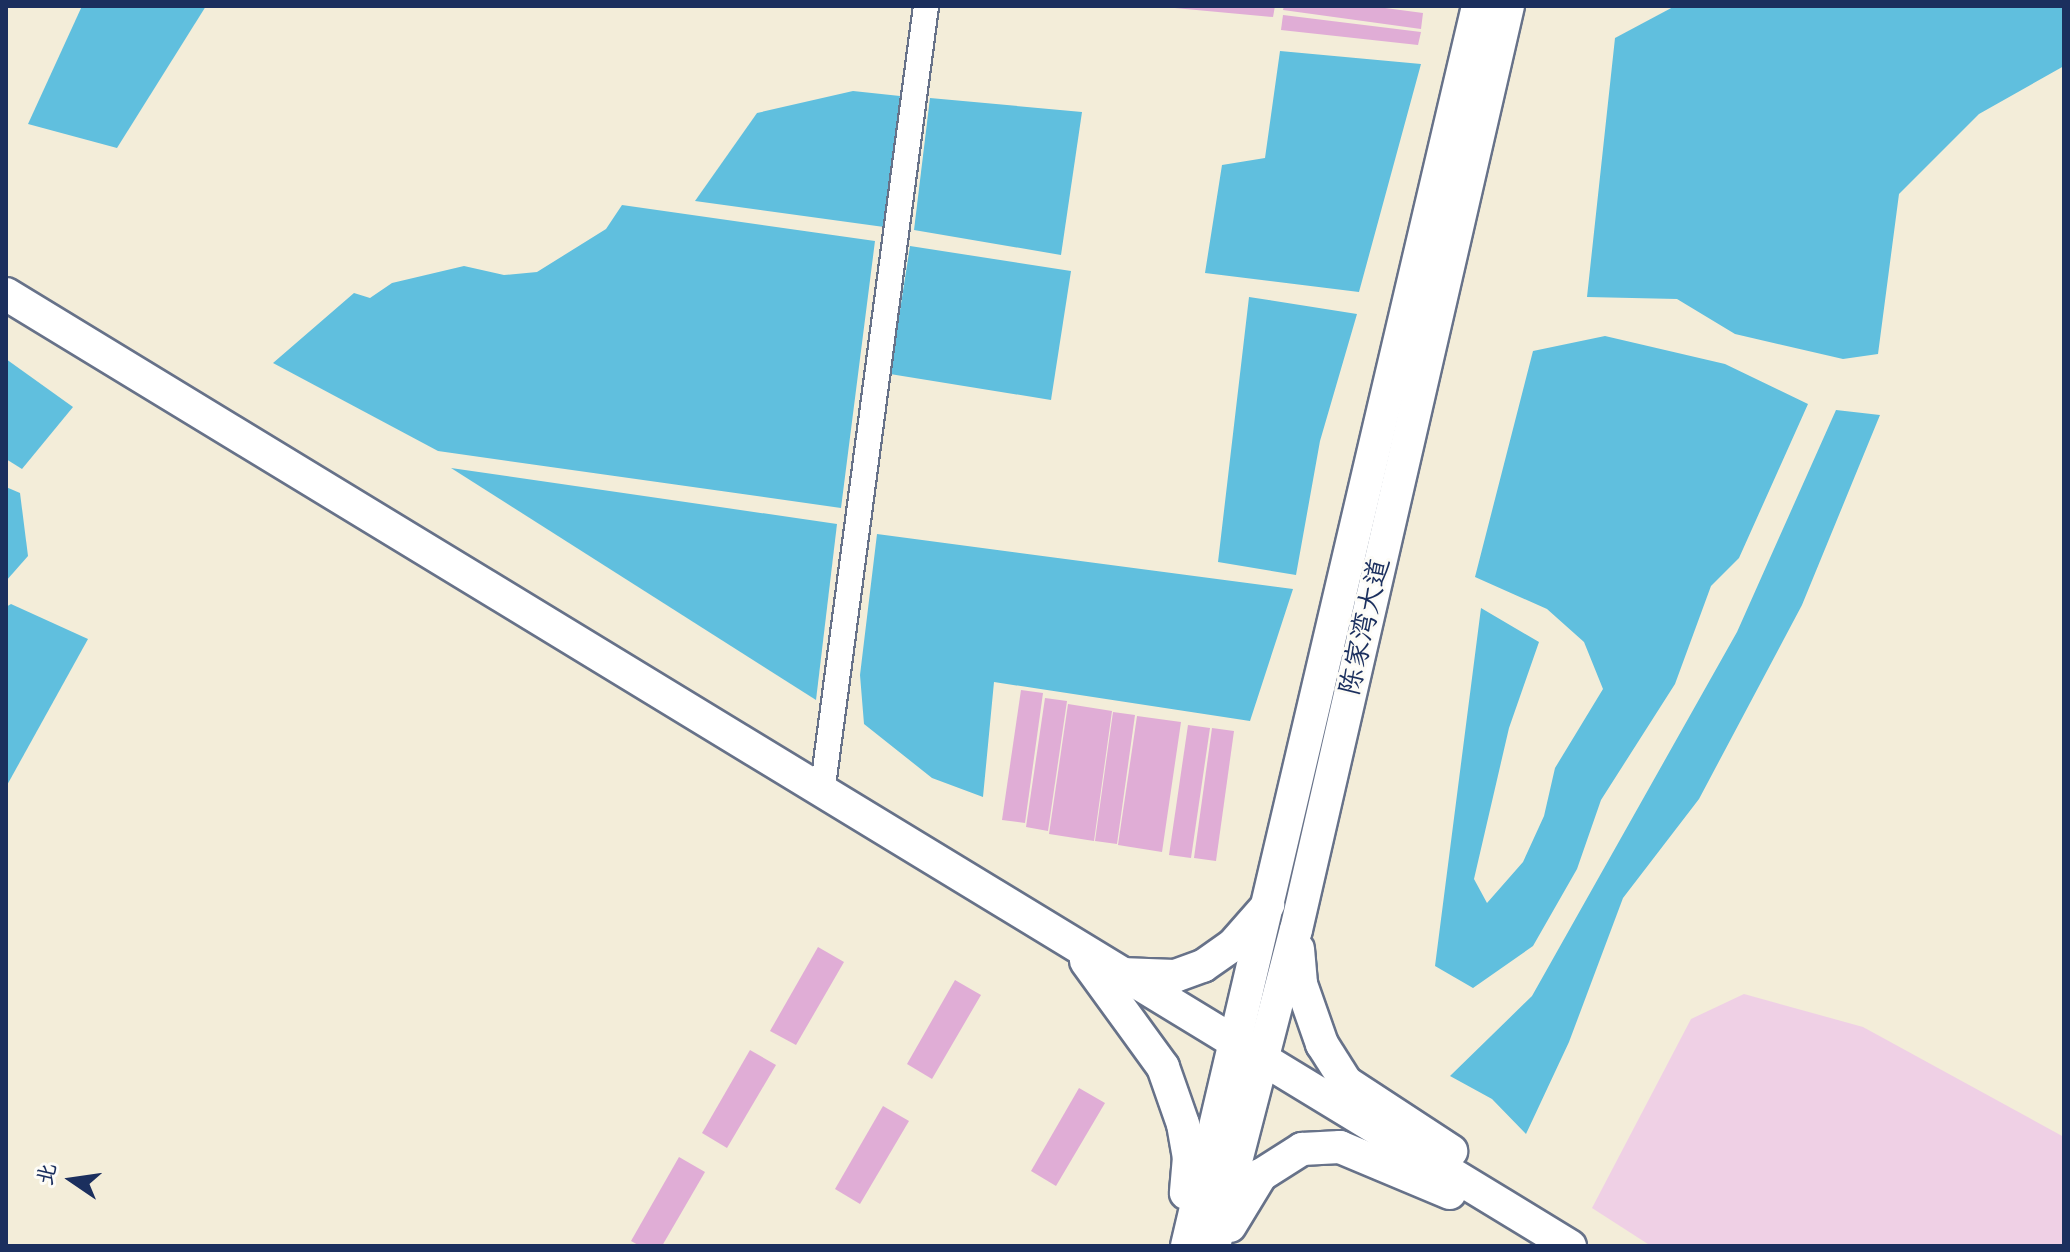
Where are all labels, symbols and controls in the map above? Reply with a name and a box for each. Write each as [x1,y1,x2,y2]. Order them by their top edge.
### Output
street label: 陈家湾大道 [1334,555,1398,699]
north arrow [32,1140,112,1220]
text: 北 [29,1160,68,1189]

